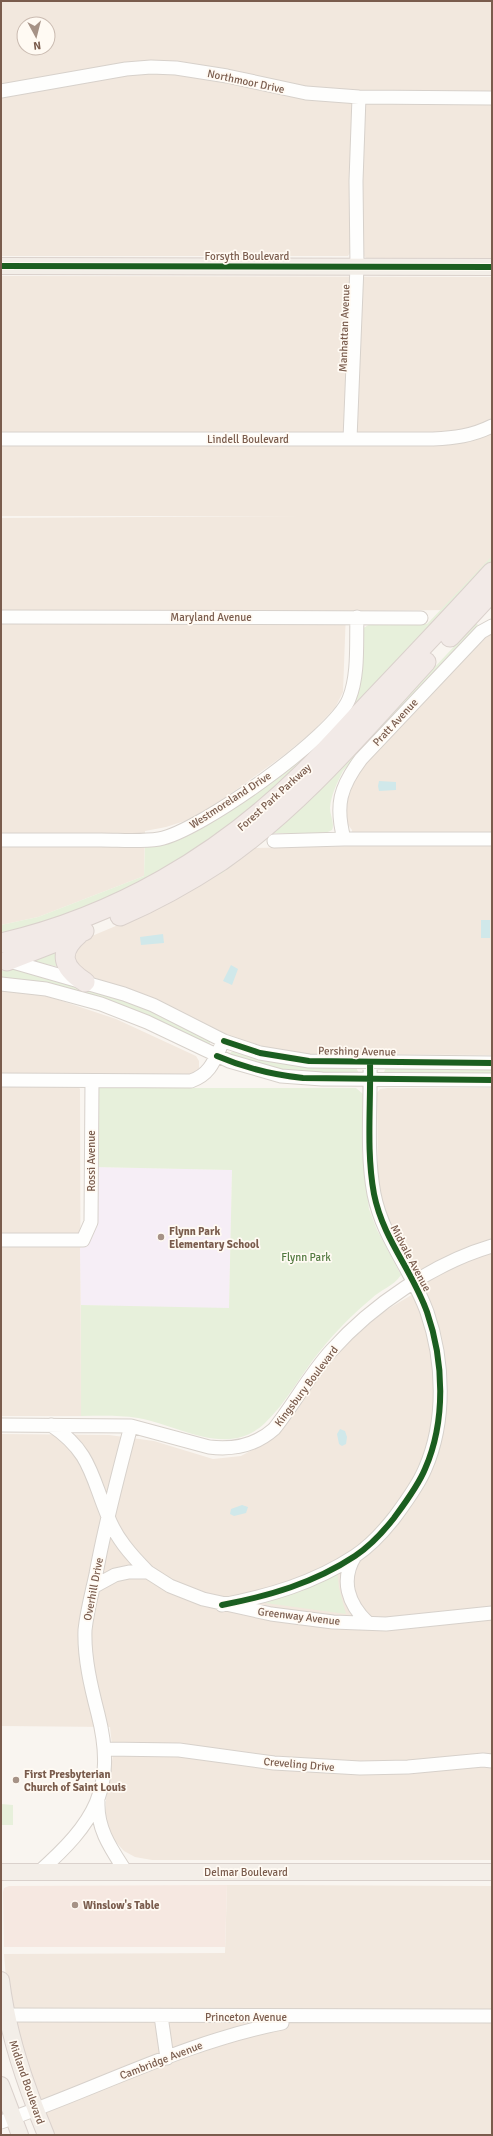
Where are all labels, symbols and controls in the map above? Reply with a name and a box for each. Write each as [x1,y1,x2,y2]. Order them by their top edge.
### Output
north arrow [16,16,56,56]
text: N [33,39,42,52]
street label: Northmoor Drive [206,67,286,96]
street label: Forsyth Boulevard [205,250,290,263]
street label: Manhattan Avenue [336,284,353,372]
street label: Lindell Boulevard [207,433,289,446]
street label: Maryland Avenue [170,611,252,624]
street label: Pratt Avenue [370,696,421,749]
street label: Forest Park Parkway [235,760,315,834]
street label: Westmoreland Drive [187,769,273,832]
street label: Pershing Avenue [318,1044,396,1059]
street label: Rossi Avenue [85,1130,98,1192]
street label: Midvale Avenue [388,1223,434,1294]
place label: Flynn Park Elementary School [169,1225,260,1251]
marker: Flynn Park Elementary School [156,1232,166,1242]
park label: Flynn Park [281,1251,331,1264]
street label: Kingsbury Boulevard [272,1343,341,1429]
street label: Overhill Drive [81,1556,106,1622]
street label: Greenway Avenue [257,1605,341,1628]
street label: Creveling Drive [263,1755,335,1774]
place label: First Presbyterian Church of Saint Louis [24,1768,126,1794]
marker: First Presbyterian Church of Saint Louis [11,1775,21,1785]
street label: Delmar Boulevard [204,1866,288,1879]
place label: Winslow's Table [83,1899,160,1912]
marker: Winslow's Table [70,1900,80,1910]
street label: Princeton Avenue [205,2011,287,2024]
street label: Midland Boulevard [6,2038,47,2126]
street label: Cambridge Avenue [118,2039,205,2082]

